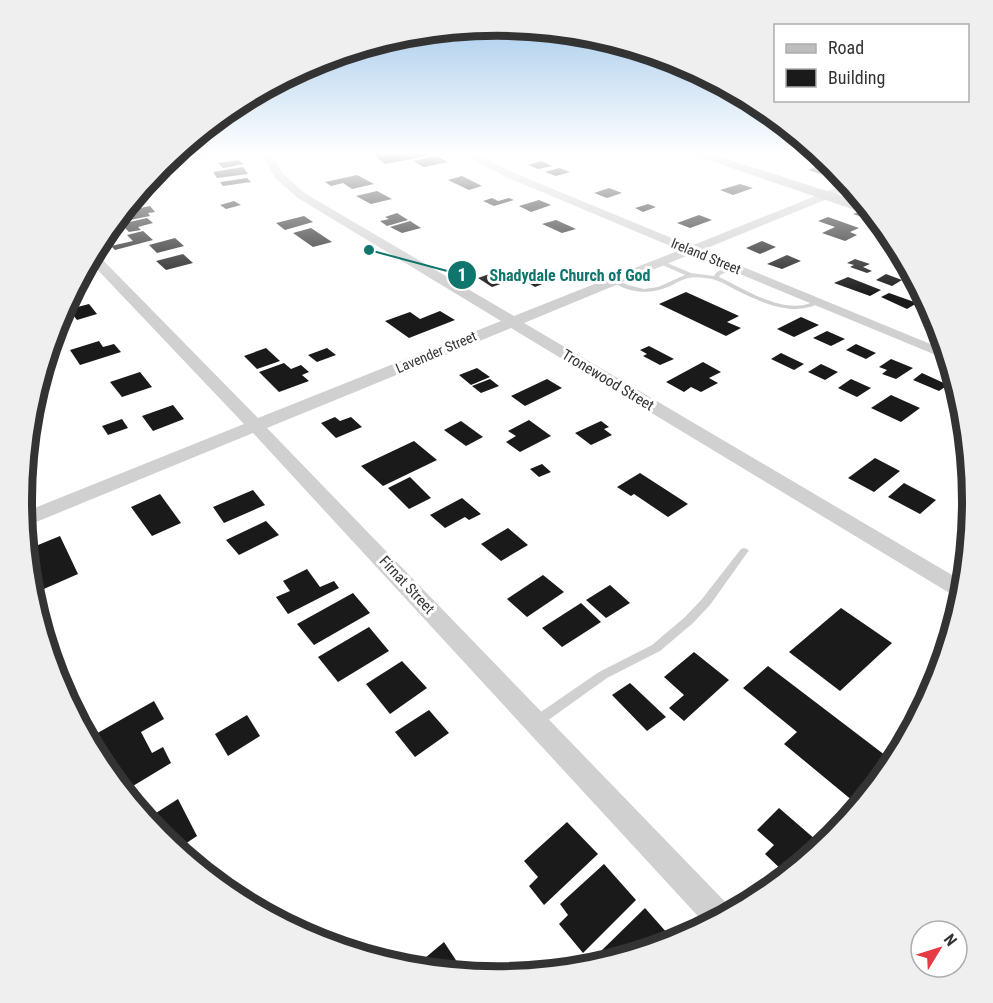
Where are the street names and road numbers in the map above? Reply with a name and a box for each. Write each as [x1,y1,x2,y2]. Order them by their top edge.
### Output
street label: Ireland Street [669,235,743,277]
street label: Lavender Street [393,328,479,376]
street label: Tronewood Street [559,345,657,415]
street label: Firnat Street [376,552,438,618]

